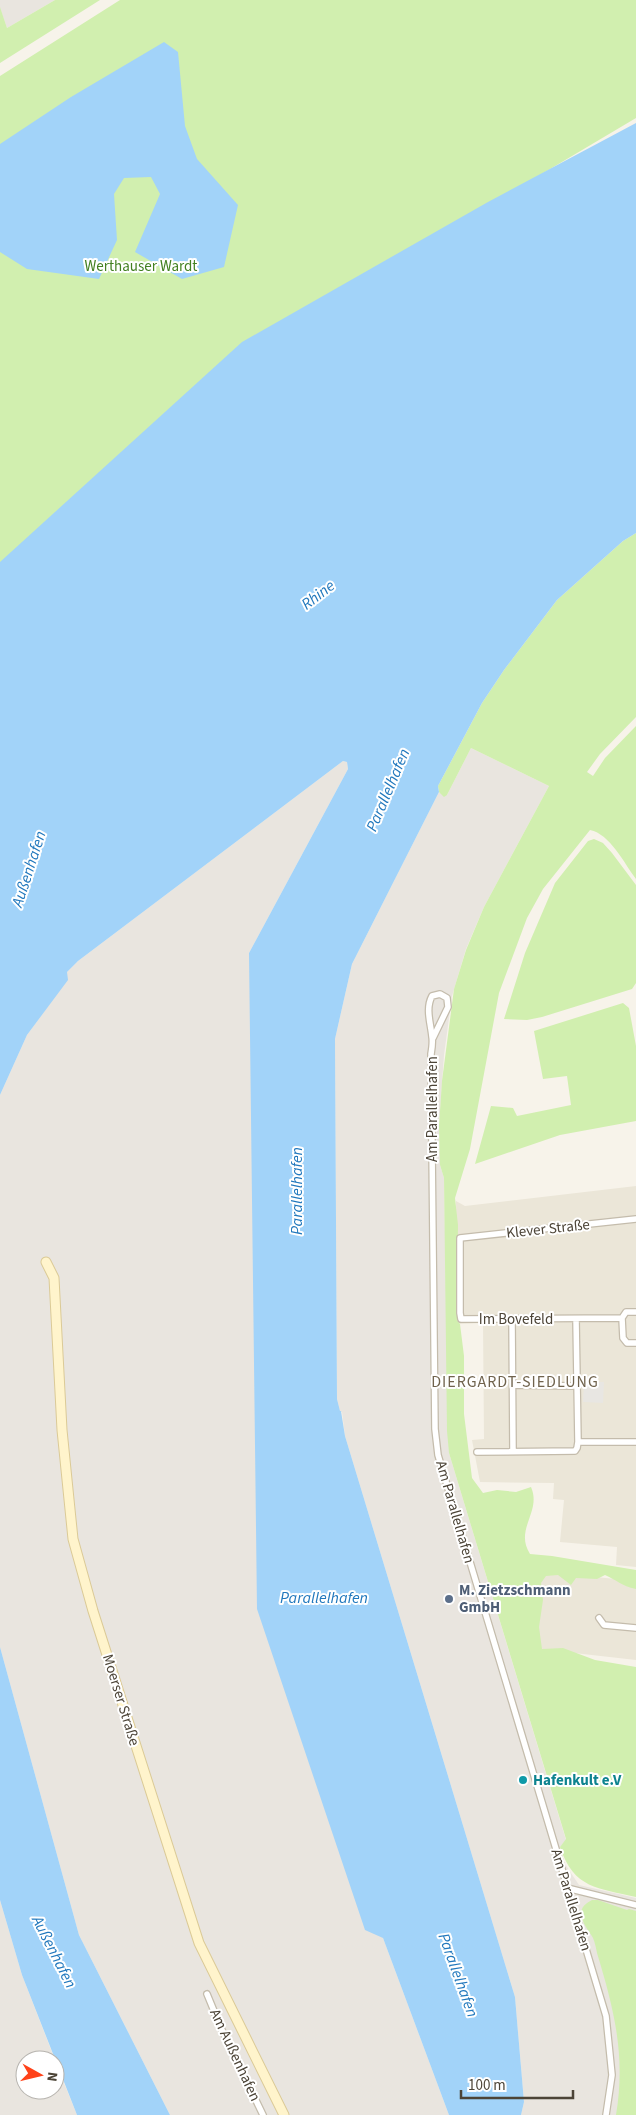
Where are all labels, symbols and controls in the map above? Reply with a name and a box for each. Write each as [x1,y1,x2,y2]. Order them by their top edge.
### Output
park label: Werthauser Wardt [85,256,197,277]
water label: Rhine [297,575,340,615]
water label: Parallelhafen [361,745,415,835]
water label: Außenhafen [6,828,52,911]
street label: Am Parallelhafen [422,1056,443,1162]
water label: Parallelhafen [286,1147,308,1235]
street label: Klever Straße [505,1214,591,1244]
street label: Im Bovefeld [479,1309,553,1330]
district label: DIERGARDT-SIEDLUNG [431,1371,599,1393]
street label: Am Parallelhafen [430,1458,480,1566]
place label: M. Zietzschmann GmbH [459,1580,571,1618]
water label: Parallelhafen [280,1587,368,1609]
marker: M. Zietzschmann GmbH [443,1593,455,1605]
street label: Moerser Straße [97,1652,145,1748]
place label: Hafenkult e.V [533,1770,622,1791]
marker: Hafenkult e.V [517,1774,529,1786]
street label: Am Parallelhafen [545,1846,597,1954]
water label: Außenhafen [26,1911,82,1992]
water label: Parallelhafen [433,1930,483,2020]
street label: Am Außenhafen [204,2005,266,2105]
north arrow [15,2050,65,2100]
scale bar [461,2068,574,2100]
text: N [41,2071,62,2083]
text: 100 m [468,2075,506,2096]

